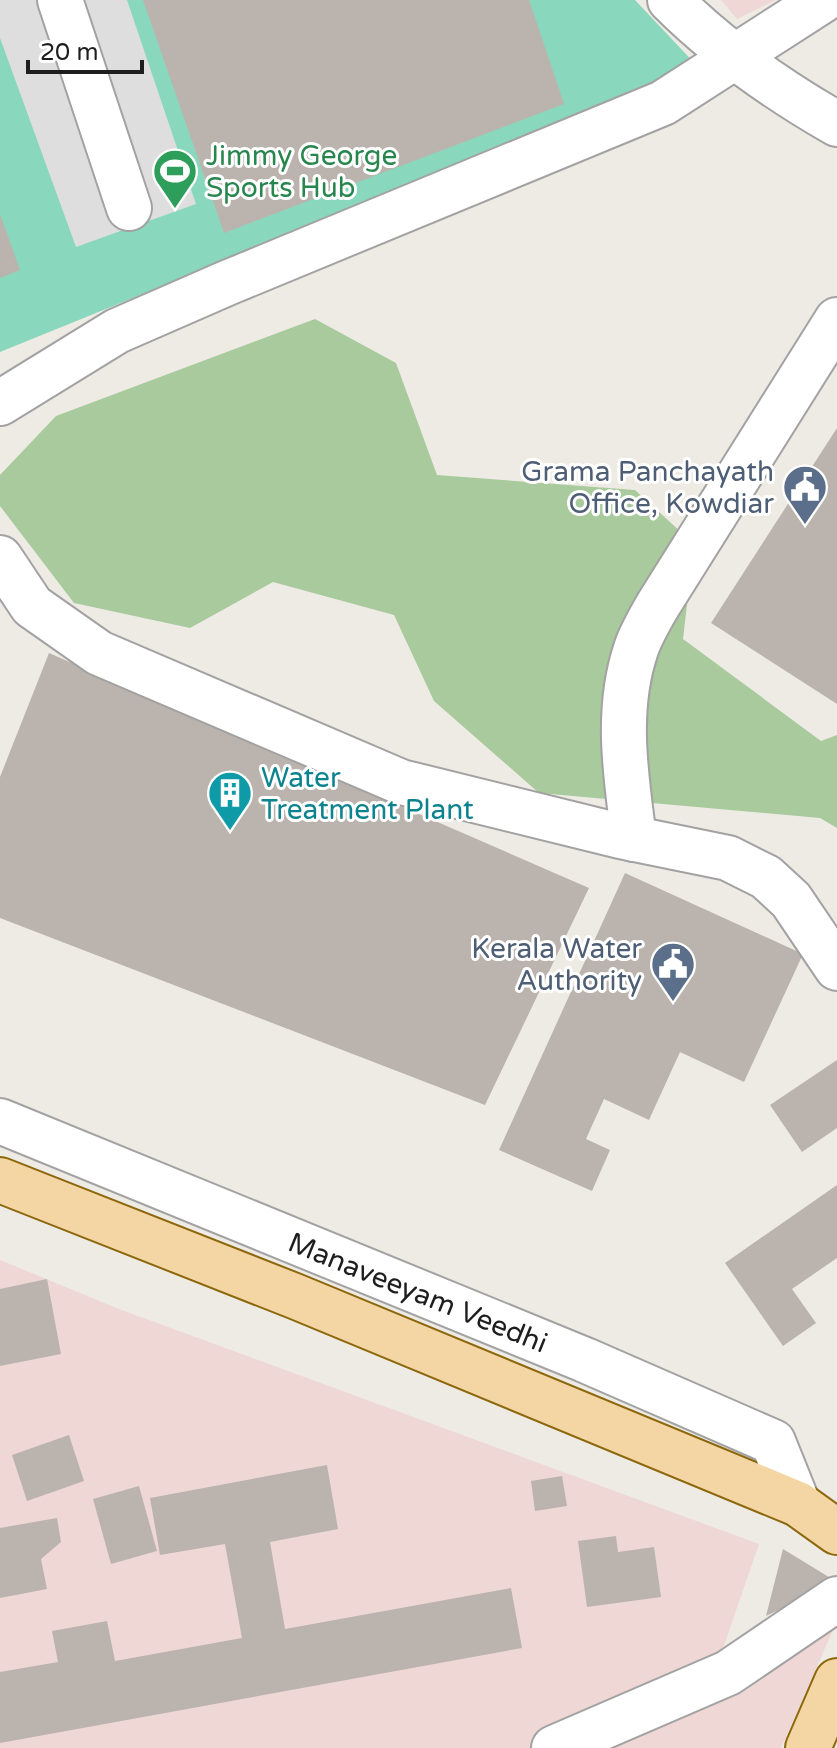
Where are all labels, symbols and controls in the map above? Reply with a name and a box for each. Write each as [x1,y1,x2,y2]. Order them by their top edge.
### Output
scale bar [28,24,142,74]
text: 20 m [40,38,98,67]
place label: Jimmy George Sports Hub [206,139,397,205]
sports icon: Jimmy George Sports Hub [151,147,199,210]
place label: Grama Panchayath Office, Kowdiar [521,455,774,521]
public building icon: Grama Panchayath Office, Kowdiar [781,463,829,526]
place label: Water Treatment Plant [261,761,474,827]
building icon: Water Treatment Plant [206,769,254,832]
place label: Kerala Water Authority [471,932,642,998]
public building icon: Kerala Water Authority [649,940,697,1003]
street label: Manaveeyam Veedhi [283,1225,552,1360]

